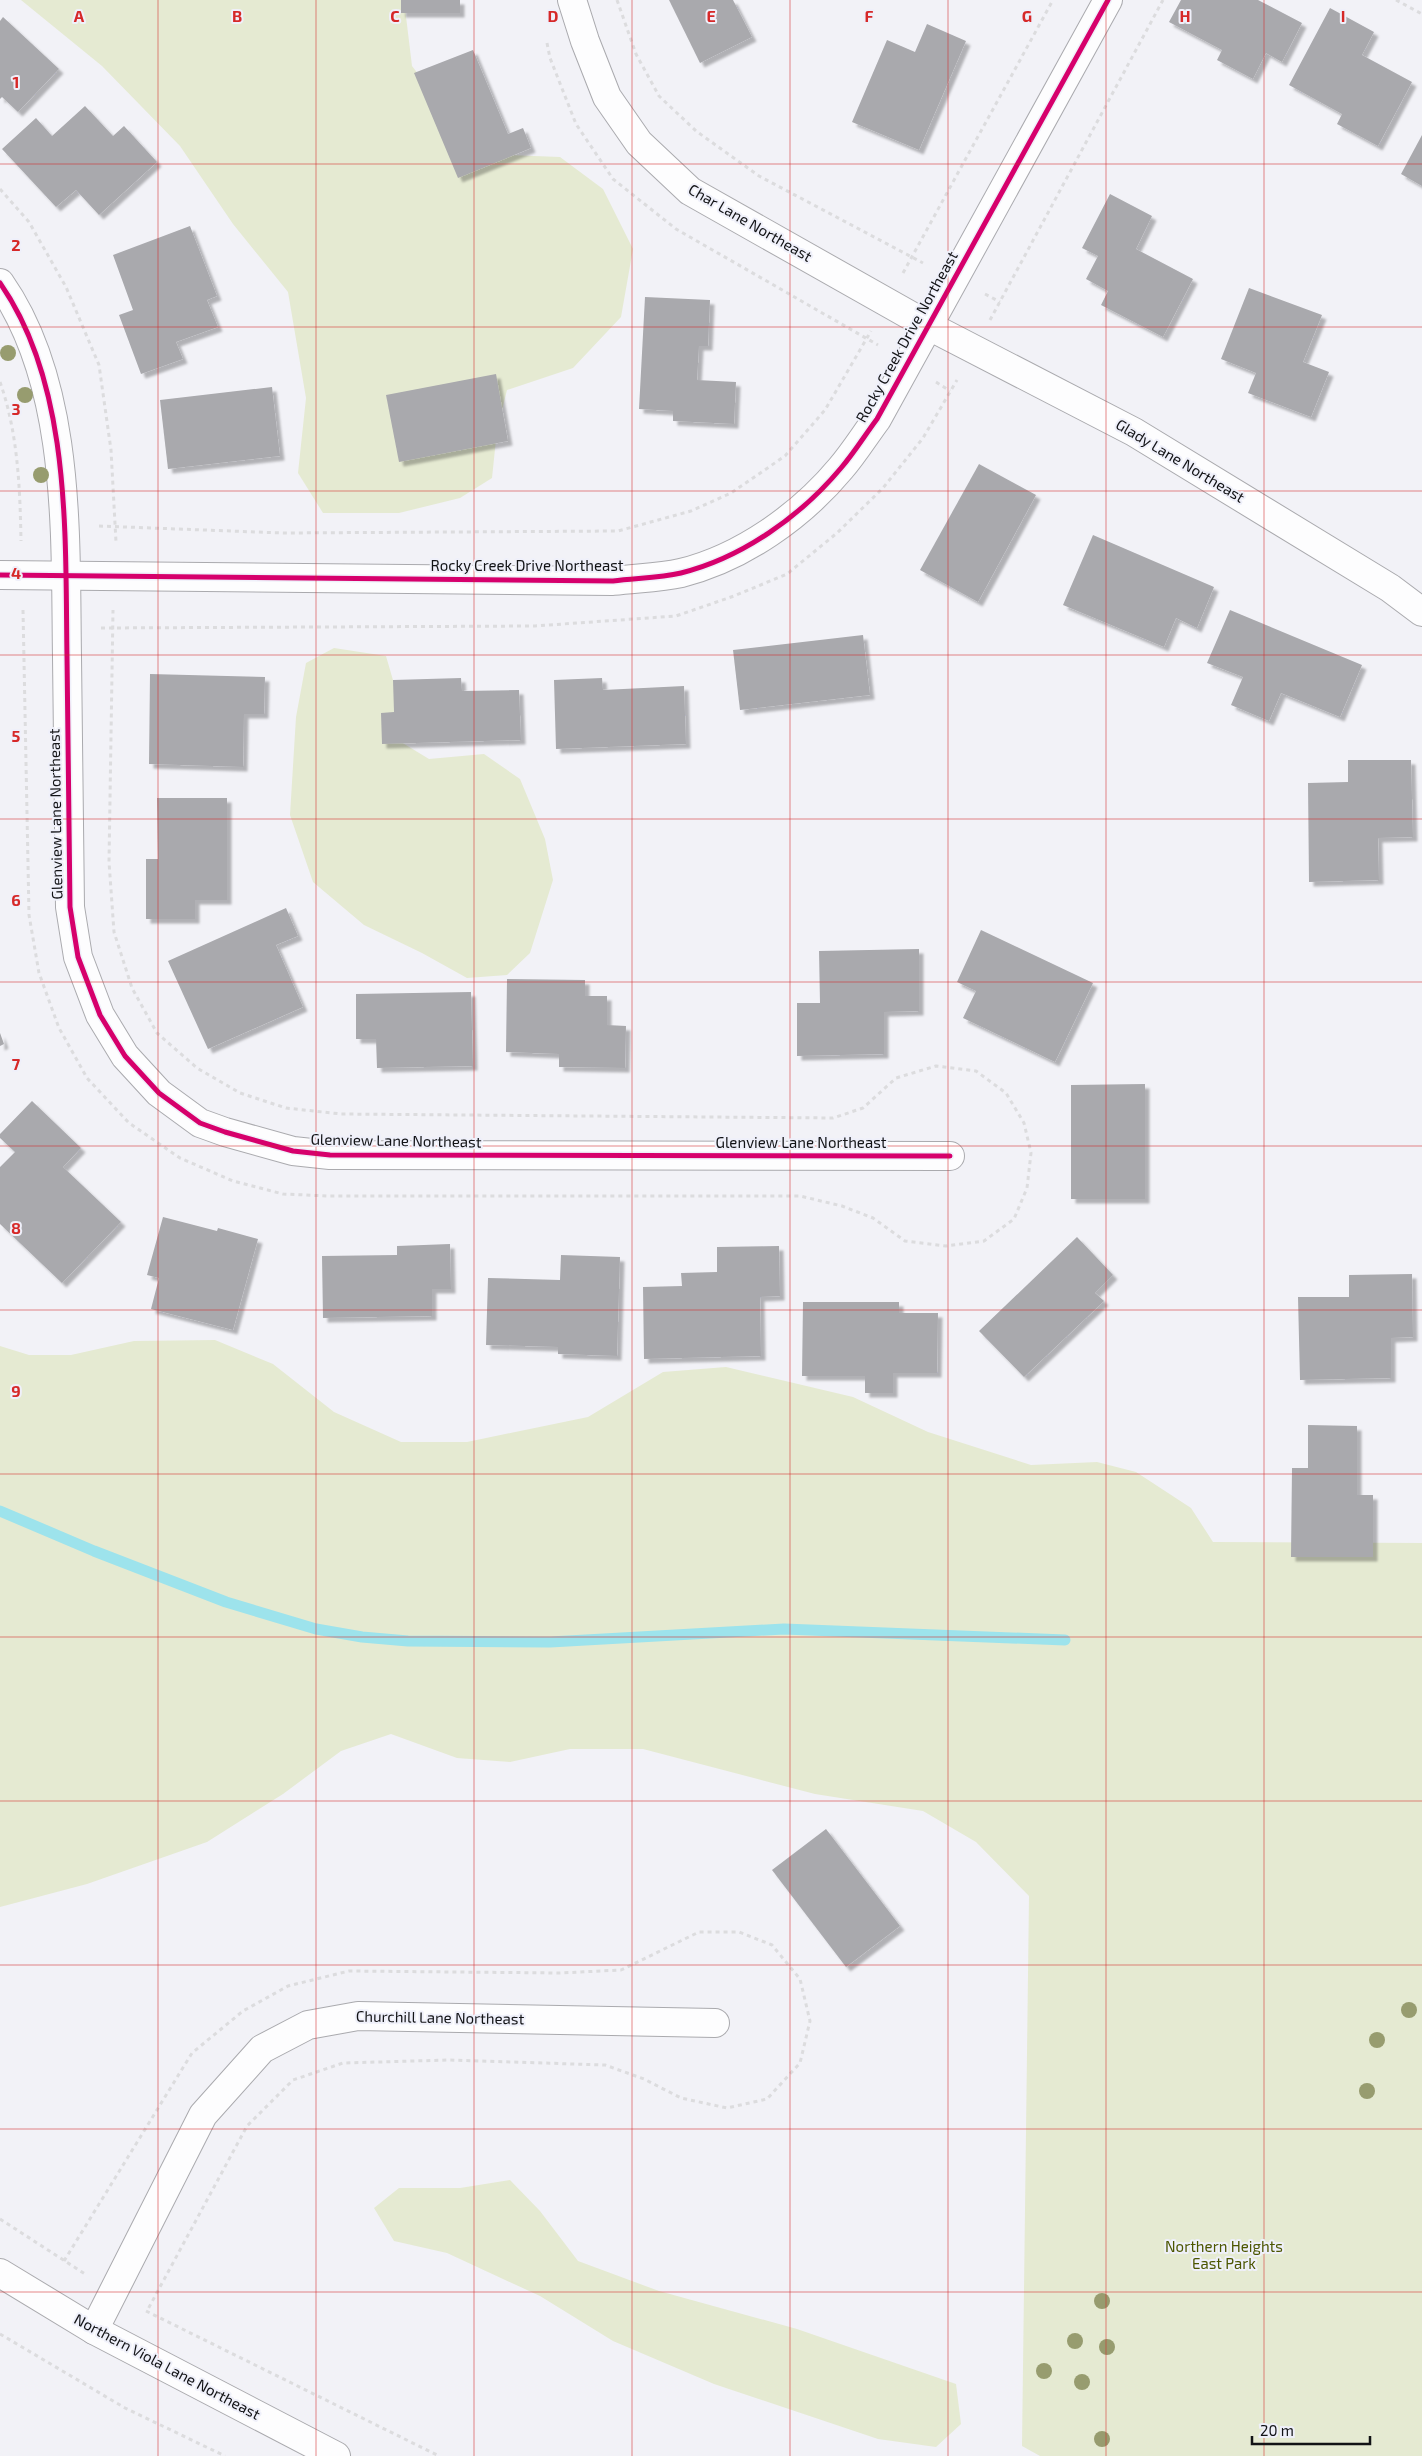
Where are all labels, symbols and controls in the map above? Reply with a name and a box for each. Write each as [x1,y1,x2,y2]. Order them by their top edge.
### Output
text: A [74,6,85,25]
text: B [232,6,242,25]
text: C [390,6,400,25]
text: D [548,6,559,25]
text: E [706,6,716,25]
text: F [865,6,874,25]
text: G [1022,6,1032,25]
text: H [1179,6,1191,25]
text: I [1341,6,1345,25]
text: 1 [13,72,19,91]
street label: Char Lane Northeast [685,179,816,265]
text: 2 [11,235,21,254]
street label: Rocky Creek Drive Northeast [851,247,961,425]
text: 3 [11,399,21,418]
street label: Glady Lane Northeast [1113,415,1248,506]
street label: Rocky Creek Drive Northeast [430,556,624,574]
text: 4 [11,563,21,582]
text: 5 [12,726,21,745]
street label: Glenview Lane Northeast [45,728,65,900]
text: 6 [11,890,21,909]
text: 7 [12,1054,21,1073]
street label: Glenview Lane Northeast [310,1130,482,1150]
street label: Glenview Lane Northeast [715,1133,887,1151]
text: 8 [11,1218,21,1237]
text: 9 [11,1381,21,1400]
street label: Churchill Lane Northeast [356,2007,525,2027]
park label: Northern Heights East Park [1165,2237,1283,2272]
street label: Northern Viola Lane Northeast [71,2309,264,2423]
scale bar [1252,2414,1370,2446]
text: 20 m [1260,2421,1294,2439]

